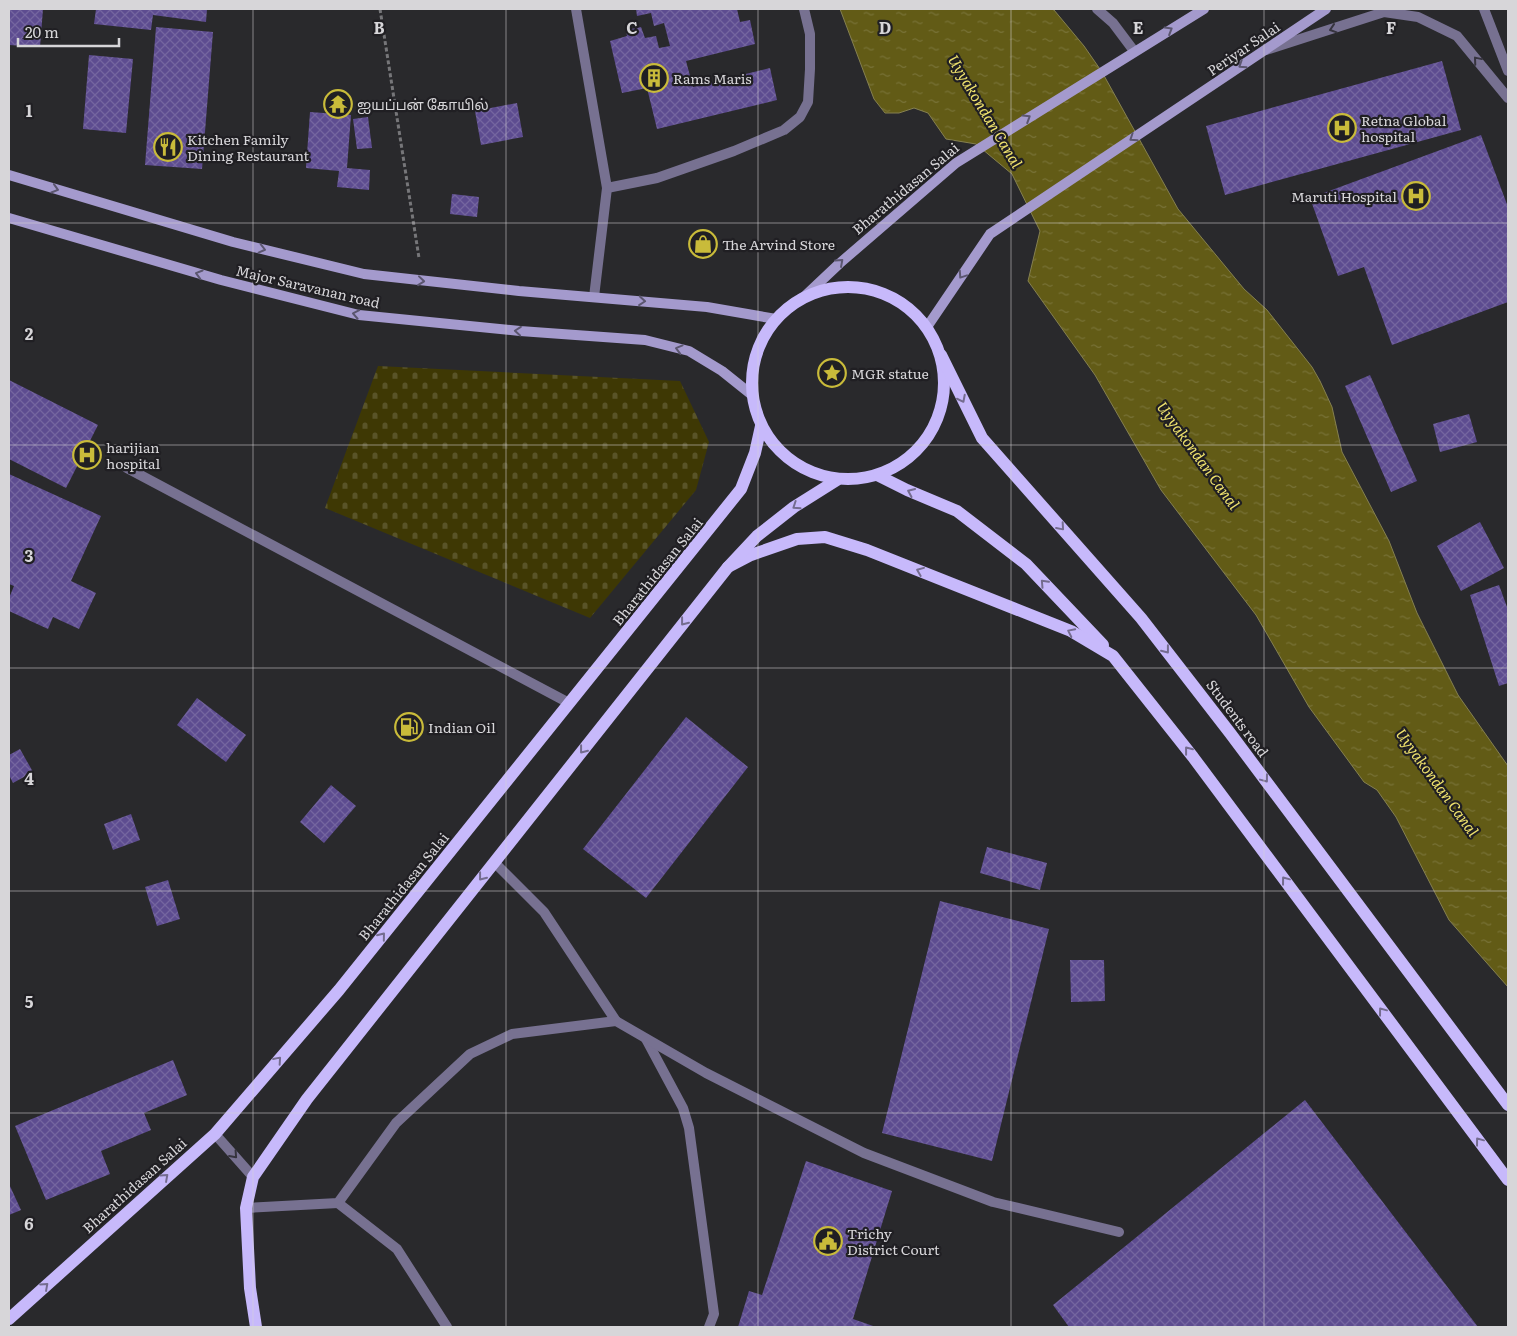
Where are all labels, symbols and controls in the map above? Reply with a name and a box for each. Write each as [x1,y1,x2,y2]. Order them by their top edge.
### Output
scale bar [18,15,119,47]
text: B [373,15,385,39]
text: C [626,15,638,39]
text: D [879,15,891,39]
text: E [1133,15,1144,39]
text: F [1386,15,1396,39]
street label: Periyar Salai [1203,16,1284,80]
text: 20 m [25,20,59,43]
one-way arrow [1330,23,1338,33]
one-way arrow [1164,26,1173,36]
water label: Uyyakondan Canal [943,50,1029,173]
one-way arrow [1474,57,1483,66]
one-way arrow [1239,59,1248,68]
building icon: Rams Maris [639,63,669,93]
place label: Rams Maris [673,68,752,88]
temple icon: ஐயப்பன் கோயில் [323,89,353,119]
place label: ஐயப்பன் கோயில் [357,94,489,115]
text: 1 [26,98,33,122]
place label: Retna Global hospital [1361,110,1447,146]
hospital icon: Retna Global hospital [1327,113,1357,143]
one-way arrow [1022,115,1031,124]
place label: Kitchen Family Dining Restaurant [187,129,310,165]
restaurant icon: Kitchen Family Dining Restaurant [153,132,183,162]
one-way arrow [1129,132,1139,141]
street label: Bharathidasan Salai [847,137,963,239]
hospital icon: Maruti Hospital [1401,181,1431,211]
one-way arrow [51,184,59,194]
place label: Maruti Hospital [1291,186,1397,206]
shop icon: The Arvind Store [688,229,718,259]
place label: The Arvind Store [722,234,835,254]
one-way arrow [257,244,265,254]
one-way arrow [835,259,844,268]
street label: Major Saravanan road [234,260,382,312]
one-way arrow [195,269,203,279]
one-way arrow [959,269,968,278]
one-way arrow [417,275,425,286]
one-way arrow [638,296,646,307]
one-way arrow [352,309,361,319]
text: 2 [25,321,34,345]
one-way arrow [513,325,521,336]
one-way arrow [675,344,683,354]
place icon: MGR statue [817,358,847,388]
place label: MGR statue [851,363,929,383]
one-way arrow [956,394,967,403]
water label: Uyyakondan Canal [1152,396,1247,514]
place label: harijian hospital [106,437,160,473]
hospital icon: harijian hospital [72,440,102,470]
one-way arrow [907,487,916,498]
one-way arrow [792,500,802,509]
street label: Bharathidasan Salai [607,512,707,629]
one-way arrow [1055,521,1064,530]
text: 3 [25,543,34,567]
one-way arrow [916,567,925,578]
one-way arrow [1041,579,1050,588]
one-way arrow [681,617,690,626]
one-way arrow [1067,628,1076,638]
one-way arrow [1161,644,1169,653]
street label: Students road [1202,675,1274,761]
fuel station icon: Indian Oil [394,712,424,742]
place label: Indian Oil [428,717,496,737]
water label: Uyyakondan Canal [1391,723,1486,841]
one-way arrow [580,744,589,754]
one-way arrow [1185,747,1193,756]
text: 4 [24,766,34,790]
one-way arrow [1259,773,1268,783]
street label: Bharathidasan Salai [353,827,453,944]
one-way arrow [479,871,488,881]
one-way arrow [1282,876,1291,886]
one-way arrow [376,932,385,942]
text: 5 [25,989,34,1013]
one-way arrow [1379,1007,1388,1017]
one-way arrow [272,1057,281,1066]
street label: Bharathidasan Salai [78,1133,191,1237]
one-way arrow [1476,1137,1485,1147]
one-way arrow [228,1150,237,1159]
one-way arrow [160,1174,169,1183]
text: 6 [24,1211,34,1235]
place label: Trichy District Court [847,1223,940,1259]
public building icon: Trichy District Court [813,1226,843,1256]
one-way arrow [39,1283,48,1292]

